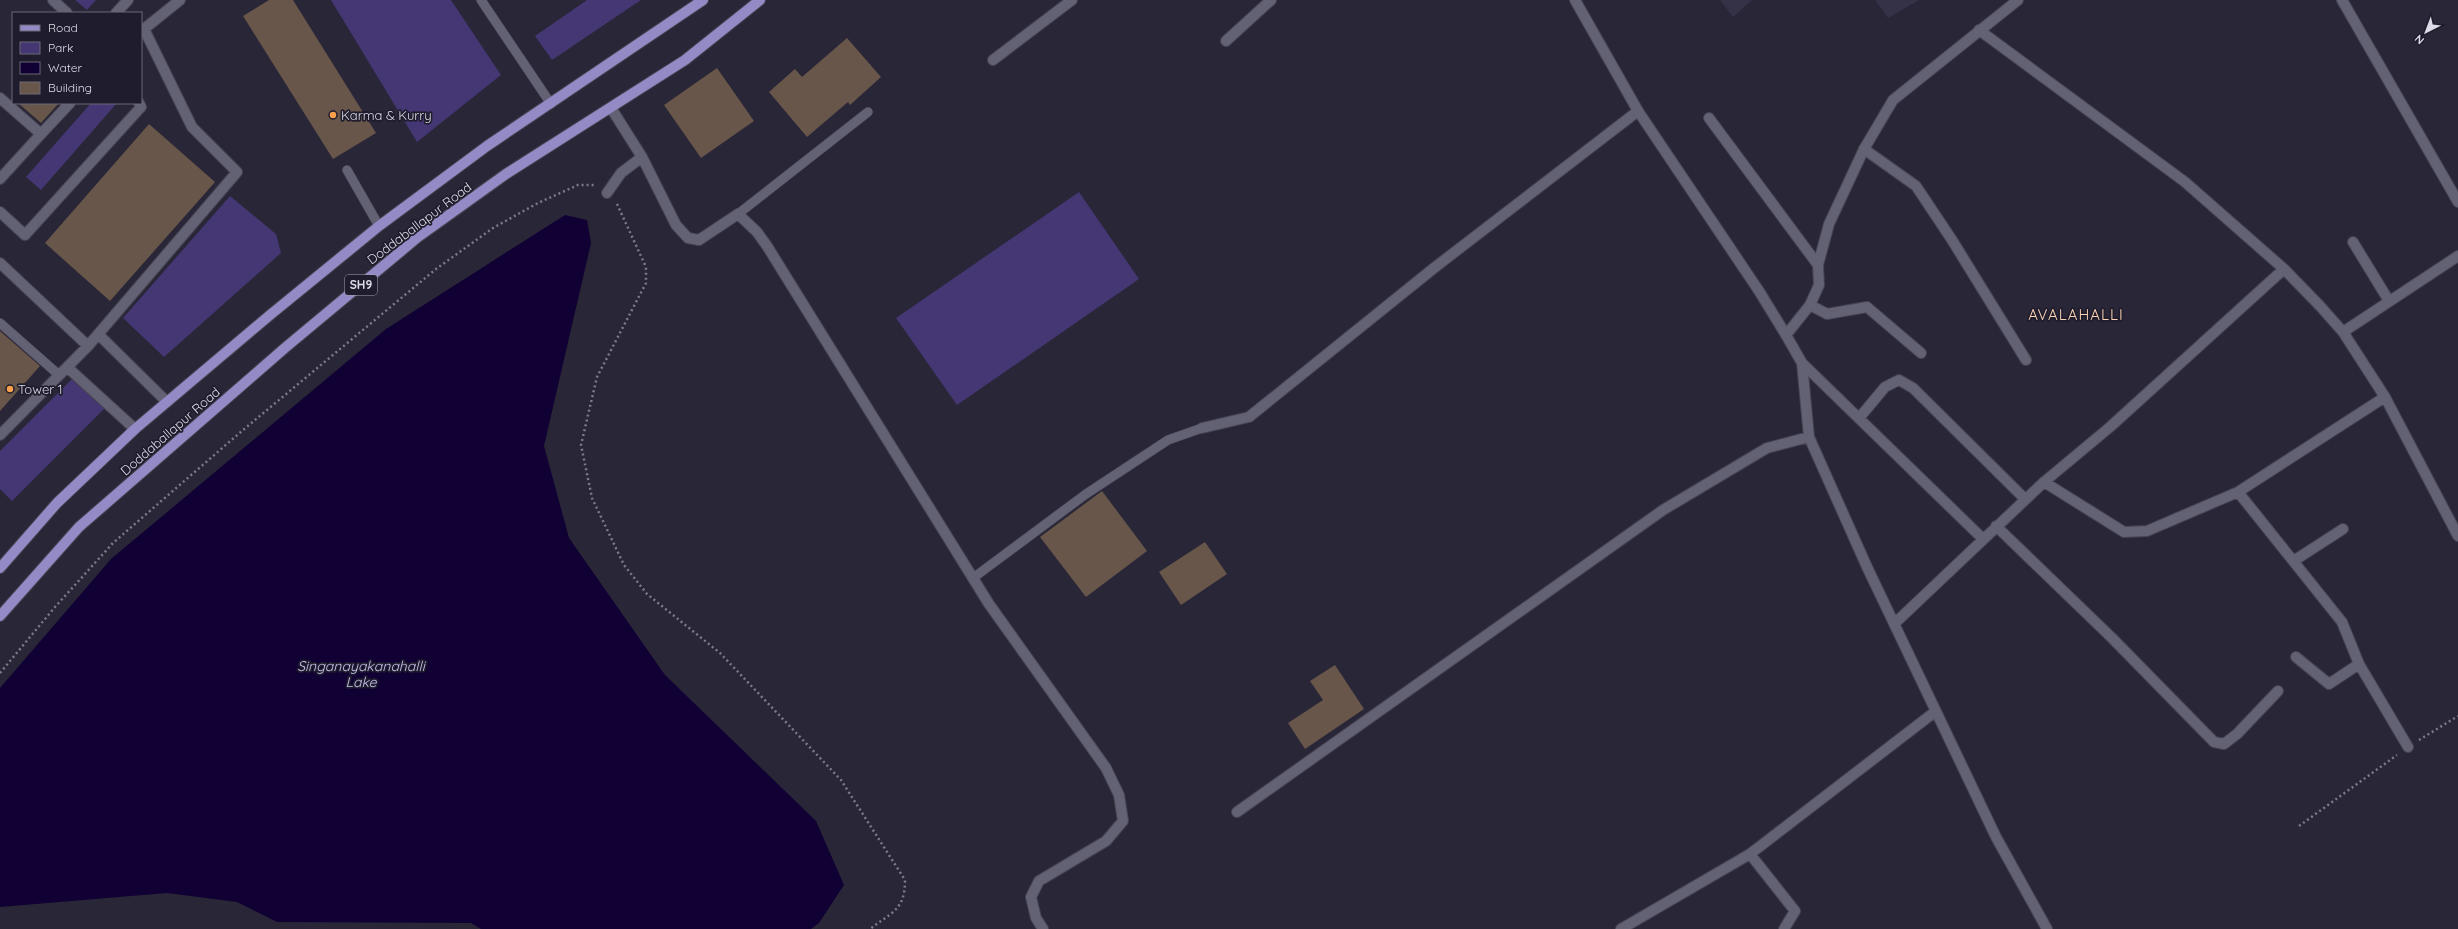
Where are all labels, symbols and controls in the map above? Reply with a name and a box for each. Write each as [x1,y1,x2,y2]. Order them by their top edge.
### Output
legend [12,12,142,104]
north arrow [2406,12,2446,52]
text: Road [48,20,78,35]
text: N [2412,32,2427,47]
text: Park [48,40,73,55]
text: Water [48,60,83,75]
text: Building [48,80,92,95]
place label: Karma & Kurry [341,107,432,123]
marker: Karma & Kurry [328,110,338,120]
street label: Doddaballapur Road [364,179,474,267]
road number: SH9 [345,275,377,295]
district label: AVALAHALLI [2028,305,2124,324]
place label: Tower 1 [18,381,63,397]
street label: Doddaballapur Road [117,383,223,479]
marker: Tower 1 [5,384,15,394]
water label: Singanayakanahalli Lake [297,657,427,691]

